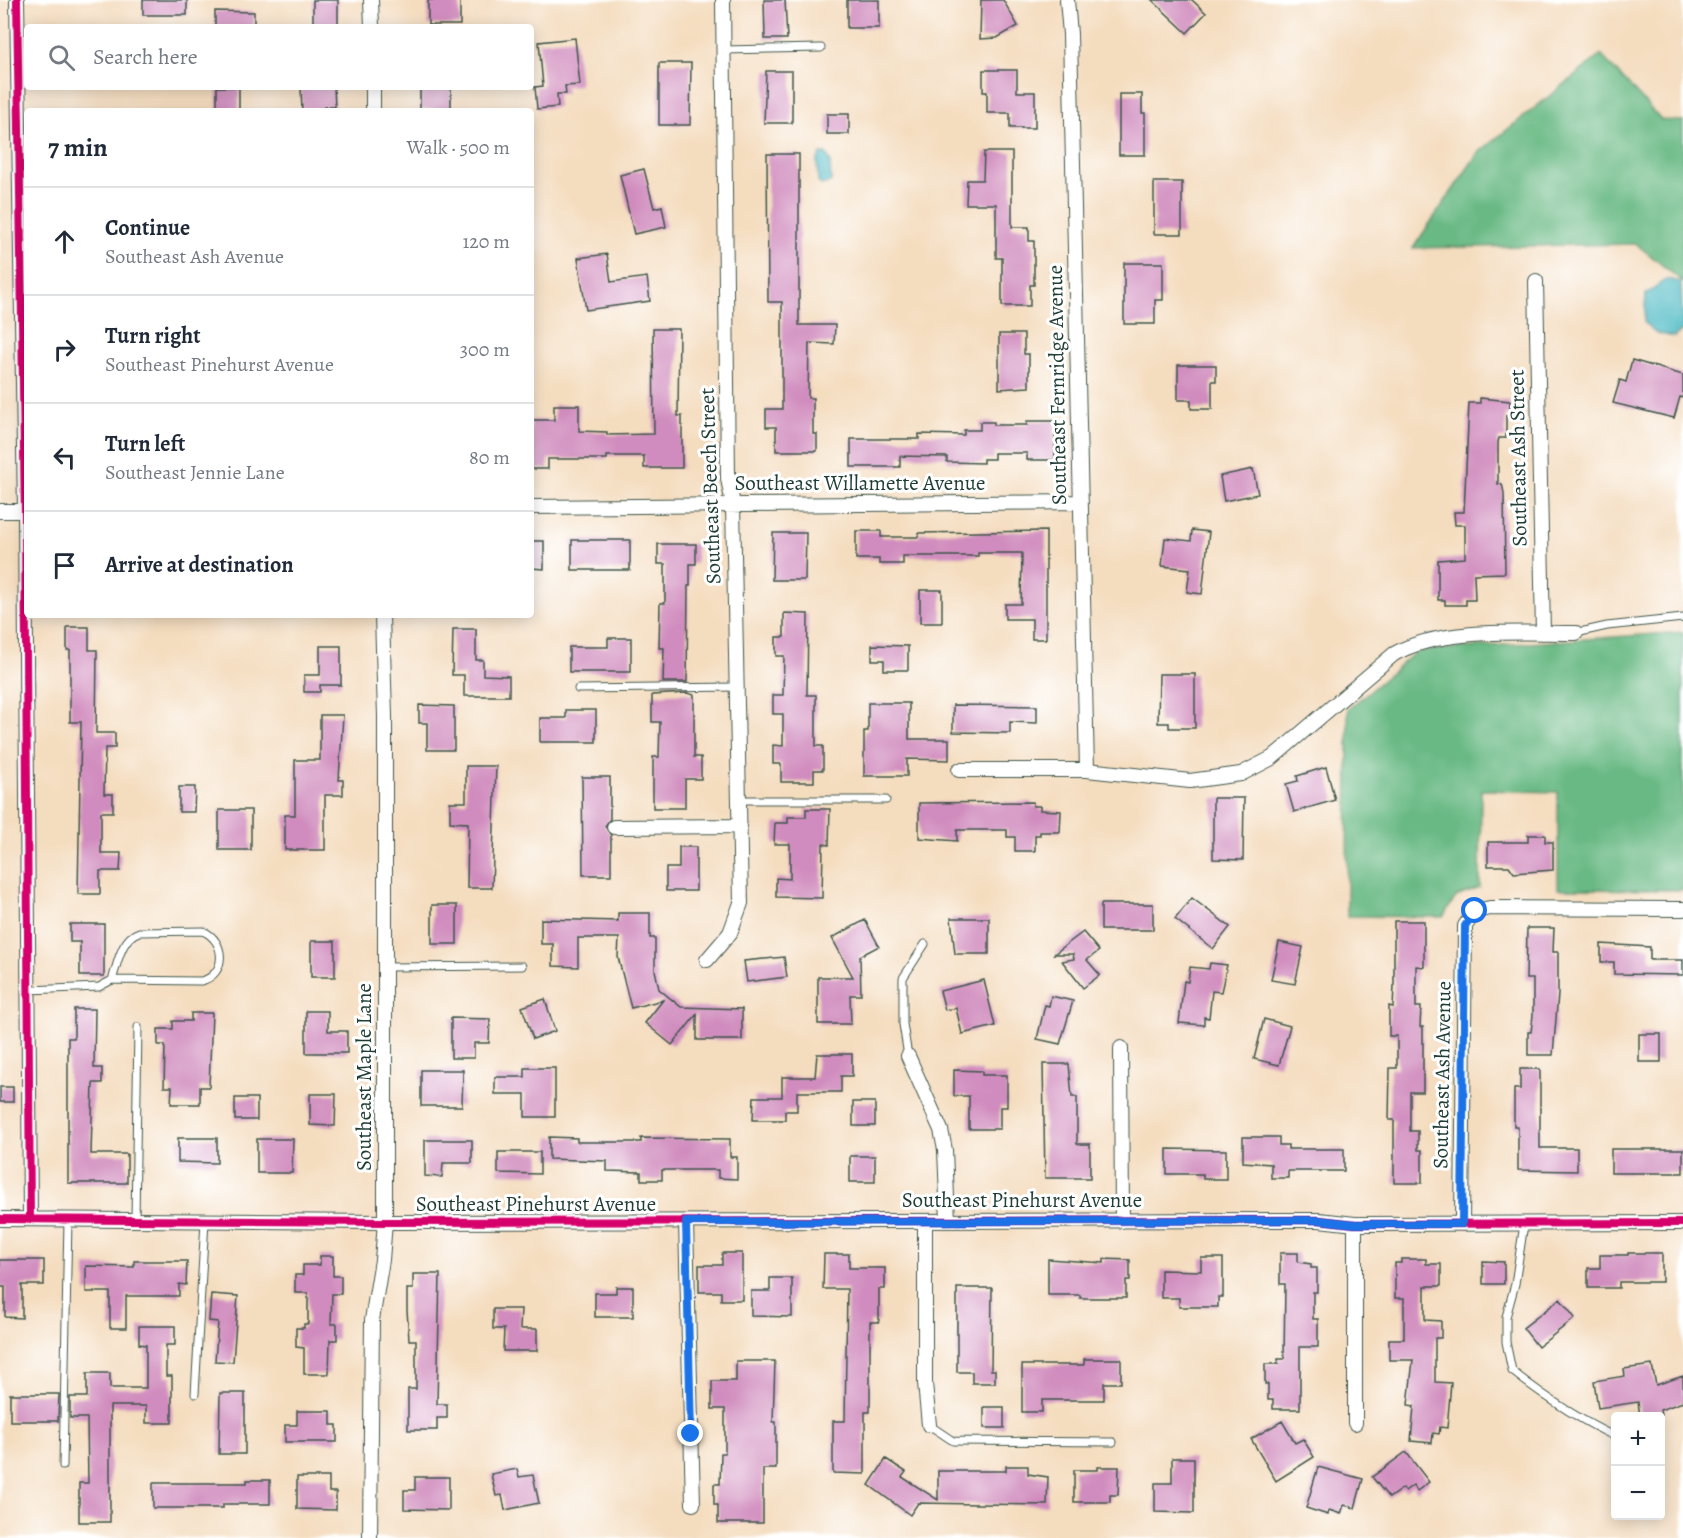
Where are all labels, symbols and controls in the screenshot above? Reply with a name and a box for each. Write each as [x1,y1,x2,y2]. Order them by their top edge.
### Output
search box [24,24,534,90]
icon: search [45,41,78,74]
text: Search here [93,42,198,72]
text: 7 min [48,130,108,165]
text: Walk · 500 m [406,134,510,161]
text: Continue [105,213,190,243]
icon: ahead [48,225,81,258]
text: 120 m [462,228,510,255]
text: Southeast Ash Avenue [105,243,284,270]
street label: Southeast Fernridge Avenue [1041,265,1073,505]
text: Turn right [105,321,201,351]
icon: right [48,333,81,366]
text: 300 m [460,336,510,363]
text: Southeast Pinehurst Avenue [105,351,334,378]
street label: Southeast Ash Street [1502,369,1534,547]
street label: Southeast Beech Street [693,387,727,585]
text: Turn left [105,429,185,459]
icon: left [48,441,81,474]
text: 80 m [469,444,510,471]
text: Southeast Jennie Lane [105,459,285,486]
street label: Southeast Willamette Avenue [735,469,985,497]
icon: arrive [48,549,81,582]
text: Arrive at destination [105,550,294,580]
route start [1461,897,1487,923]
street label: Southeast Ash Avenue [1426,981,1458,1169]
street label: Southeast Maple Lane [350,983,378,1171]
street label: Southeast Pinehurst Avenue [902,1186,1142,1214]
street label: Southeast Pinehurst Avenue [416,1190,656,1218]
map controls [1611,1412,1665,1520]
button: + [1611,1412,1665,1466]
route end [677,1420,703,1446]
button: − [1611,1466,1665,1520]

